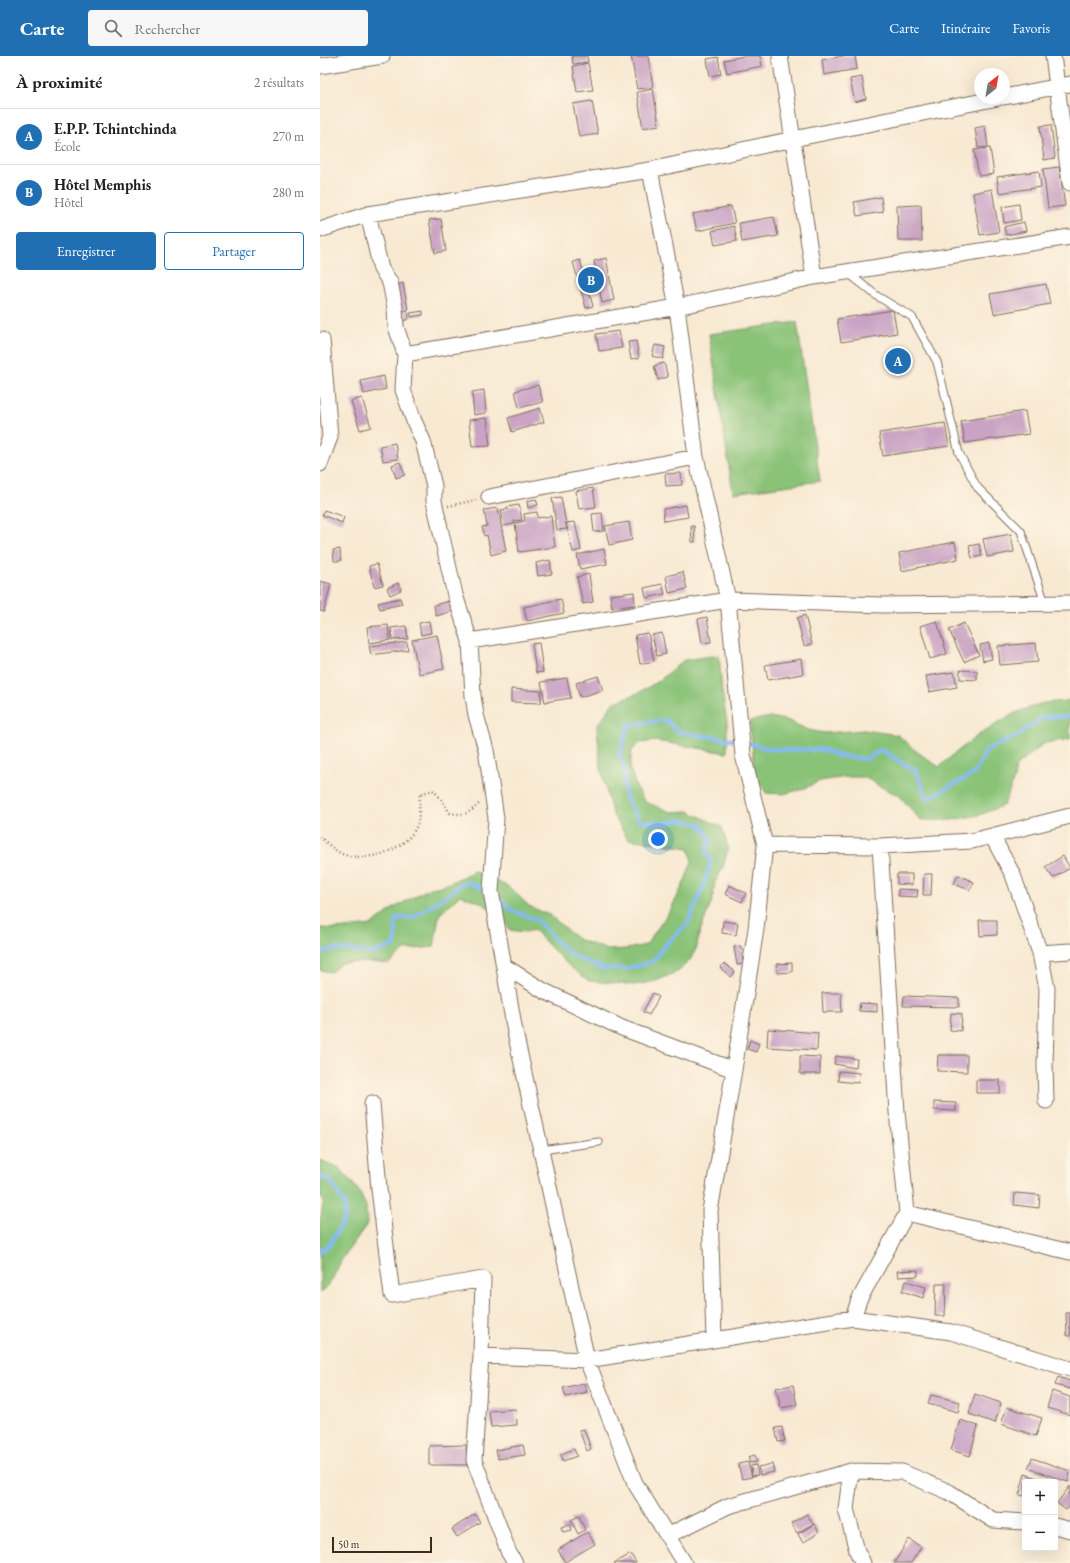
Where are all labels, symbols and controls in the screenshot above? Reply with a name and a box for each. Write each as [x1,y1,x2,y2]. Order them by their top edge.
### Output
search box [88,10,368,46]
text: Carte [20,16,64,41]
icon: search [102,17,124,39]
text: Rechercher [134,19,200,38]
text: Carte [889,19,919,37]
text: Itinéraire [941,19,991,37]
text: Favoris [1013,19,1050,37]
north arrow [974,68,1010,104]
text: À proximité [16,71,102,93]
text: 2 résultats [254,74,304,91]
text: E.P.P. Tchintchinda [54,119,177,138]
text: A [24,128,34,145]
text: 270 m [273,128,304,145]
text: École [54,138,80,155]
text: Hôtel Memphis [54,175,151,194]
text: B [25,184,33,201]
text: 280 m [273,184,304,201]
text: Hôtel [54,194,83,211]
button: Enregistrer [16,232,156,270]
button: Partager [164,232,304,270]
pin: B [578,265,604,295]
pin: A [885,346,911,376]
your location [648,829,668,849]
map controls [1022,1479,1058,1551]
button: + [1022,1479,1058,1515]
button: − [1022,1515,1058,1551]
scale bar [332,1535,432,1554]
text: 50 m [338,1537,359,1551]

